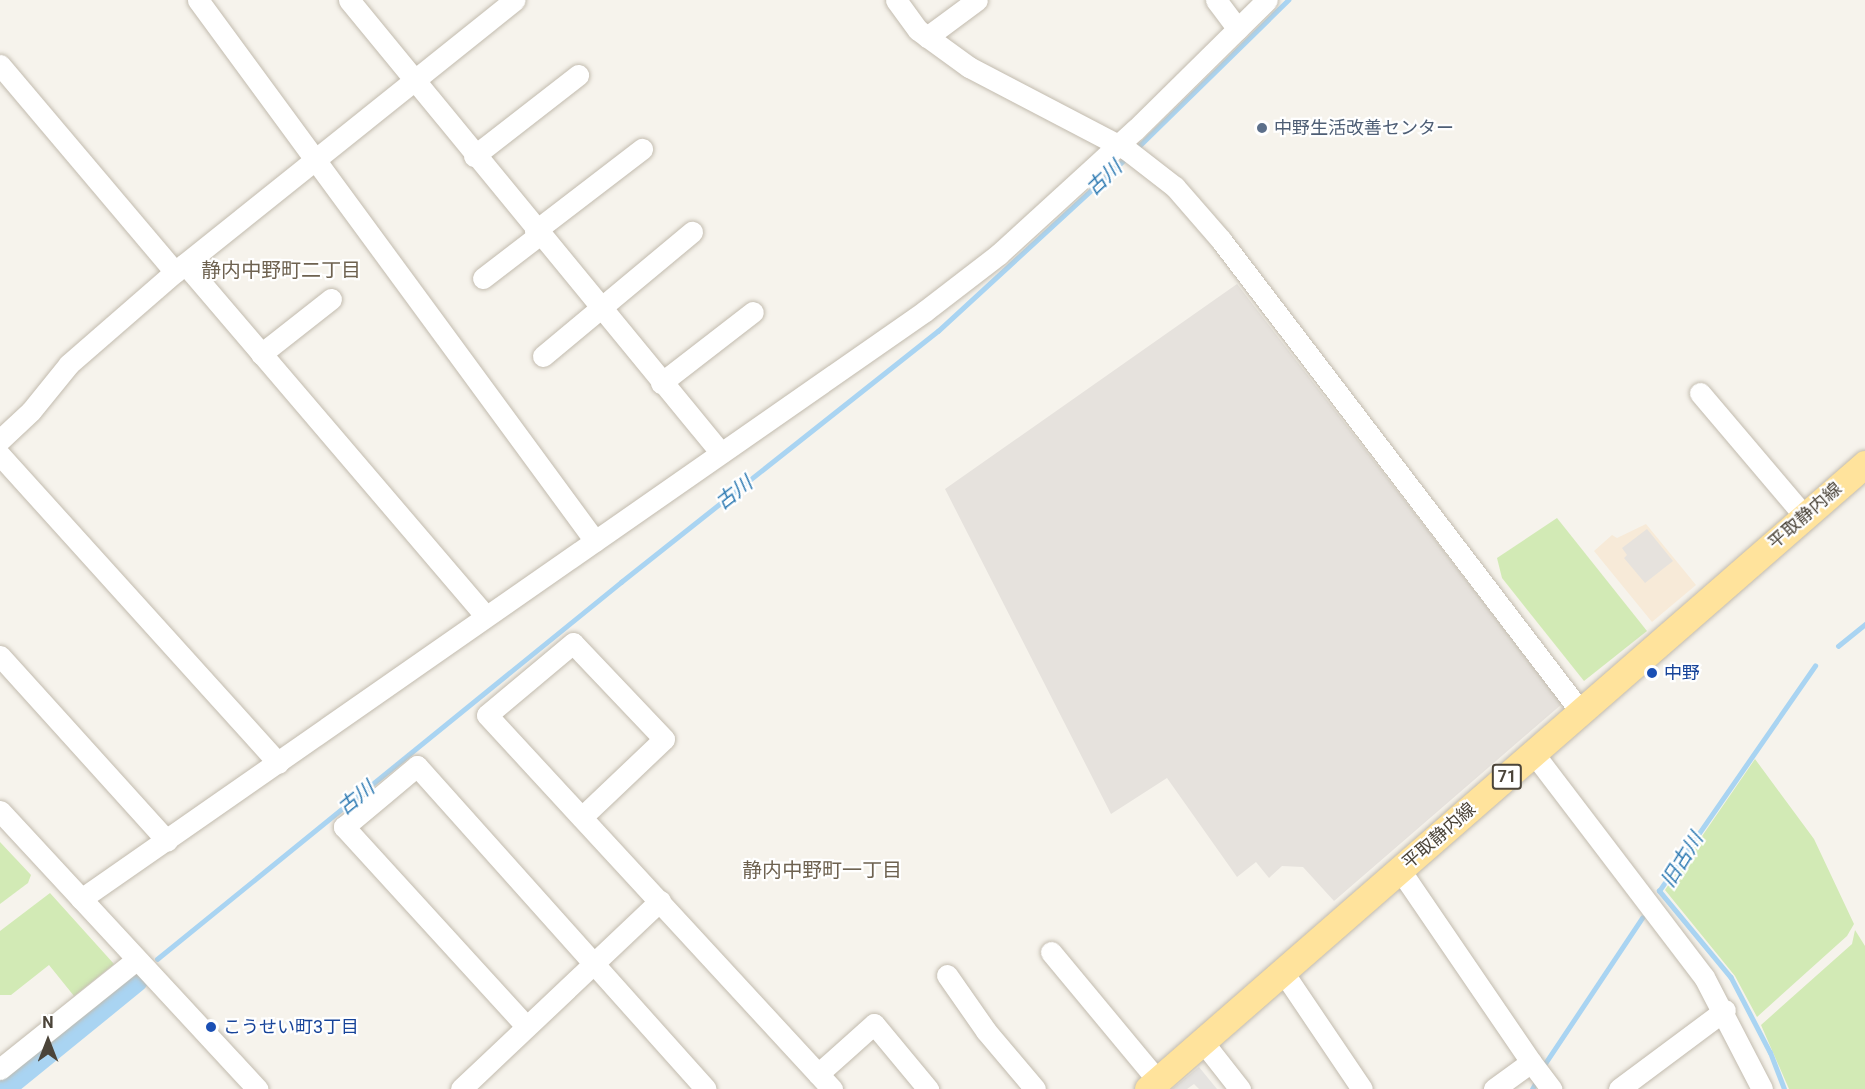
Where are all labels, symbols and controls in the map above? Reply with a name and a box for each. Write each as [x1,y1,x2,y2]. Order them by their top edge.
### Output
place label: 中野生活改善センター [1274,117,1454,139]
marker: 中野生活改善センター [1255,121,1269,135]
water label: 古川 [1081,156,1127,200]
district label: 静内中野町二丁目 [201,258,361,282]
water label: 古川 [711,471,757,515]
street label: 平取静内線 [1764,478,1846,554]
place label: 中野 [1664,662,1700,684]
marker: 中野 [1645,666,1659,680]
road number: 71 [1490,764,1524,790]
water label: 古川 [333,776,379,820]
street label: 平取静内線 [1398,798,1480,874]
water label: 旧古川 [1656,828,1708,892]
district label: 静内中野町一丁目 [742,858,902,882]
north arrow [18,1011,78,1071]
text: N [42,1013,54,1032]
place label: こうせい町3丁目 [223,1016,359,1038]
marker: こうせい町3丁目 [204,1020,218,1034]

